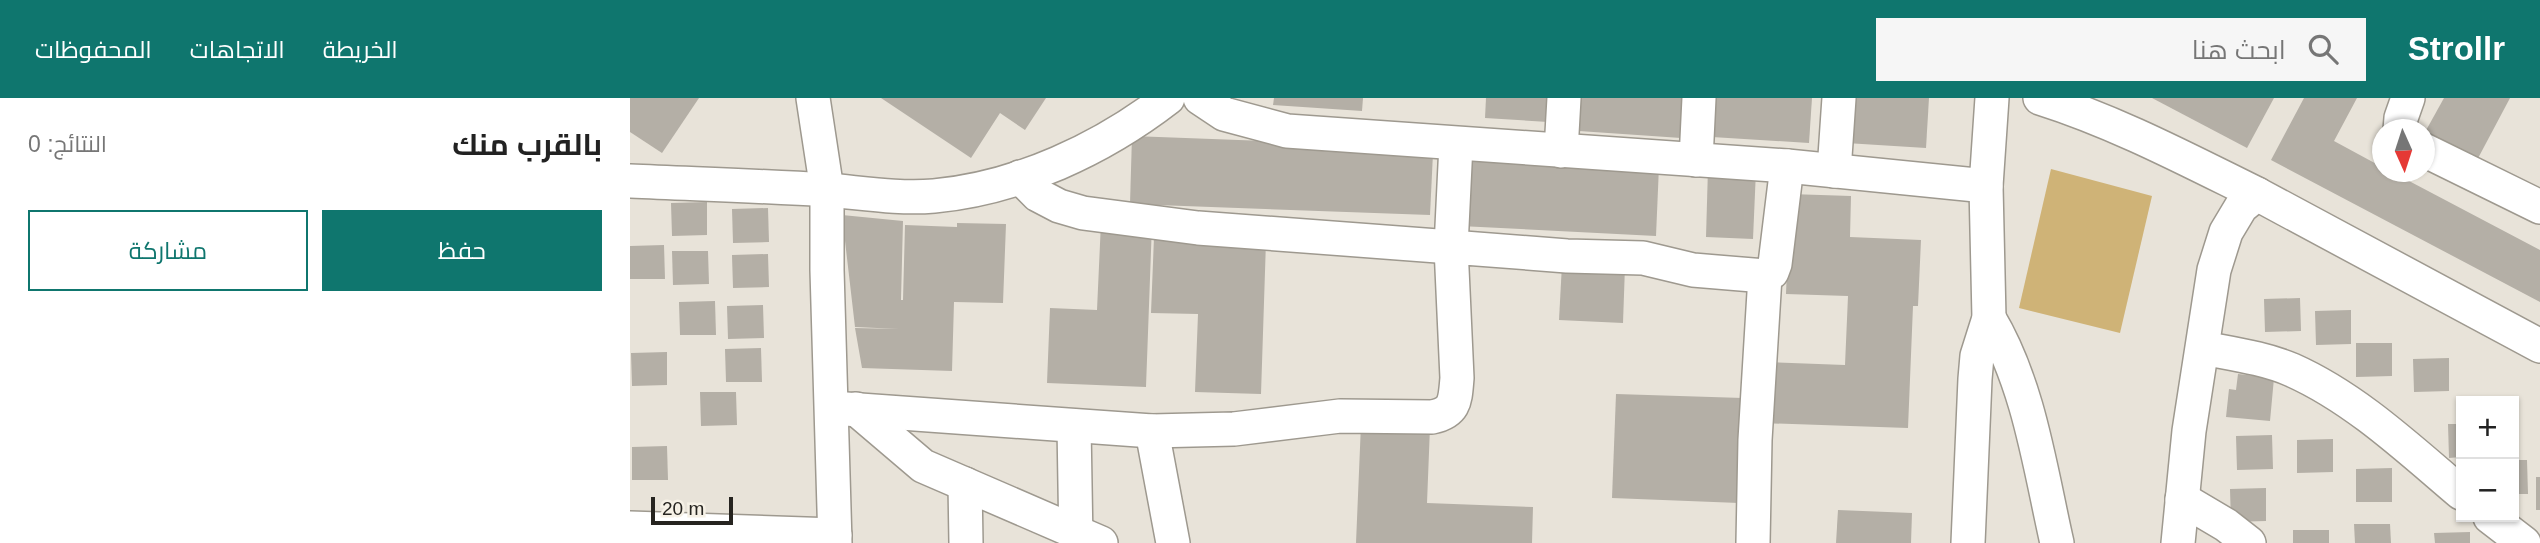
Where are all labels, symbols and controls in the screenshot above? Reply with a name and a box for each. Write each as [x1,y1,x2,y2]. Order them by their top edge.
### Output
search box [1876,18,2366,81]
icon: search [2304,30,2342,68]
text: Strollr [2408,30,2505,67]
text: ابحث هنا [2192,35,2286,65]
text: المحفوظات [35,36,152,63]
text: الاتجاهات [190,36,285,63]
text: الخريطة [323,36,398,63]
north arrow [2372,119,2435,182]
text: بالقرب منك [452,128,602,161]
text: النتائج: 0 [28,131,107,157]
button: مشاركة [28,210,308,291]
button: حفظ [322,210,602,291]
map controls [2456,396,2519,522]
button: + [2456,396,2519,459]
button: − [2456,459,2519,522]
scale bar [651,494,733,526]
text: 20 m [662,498,704,519]

